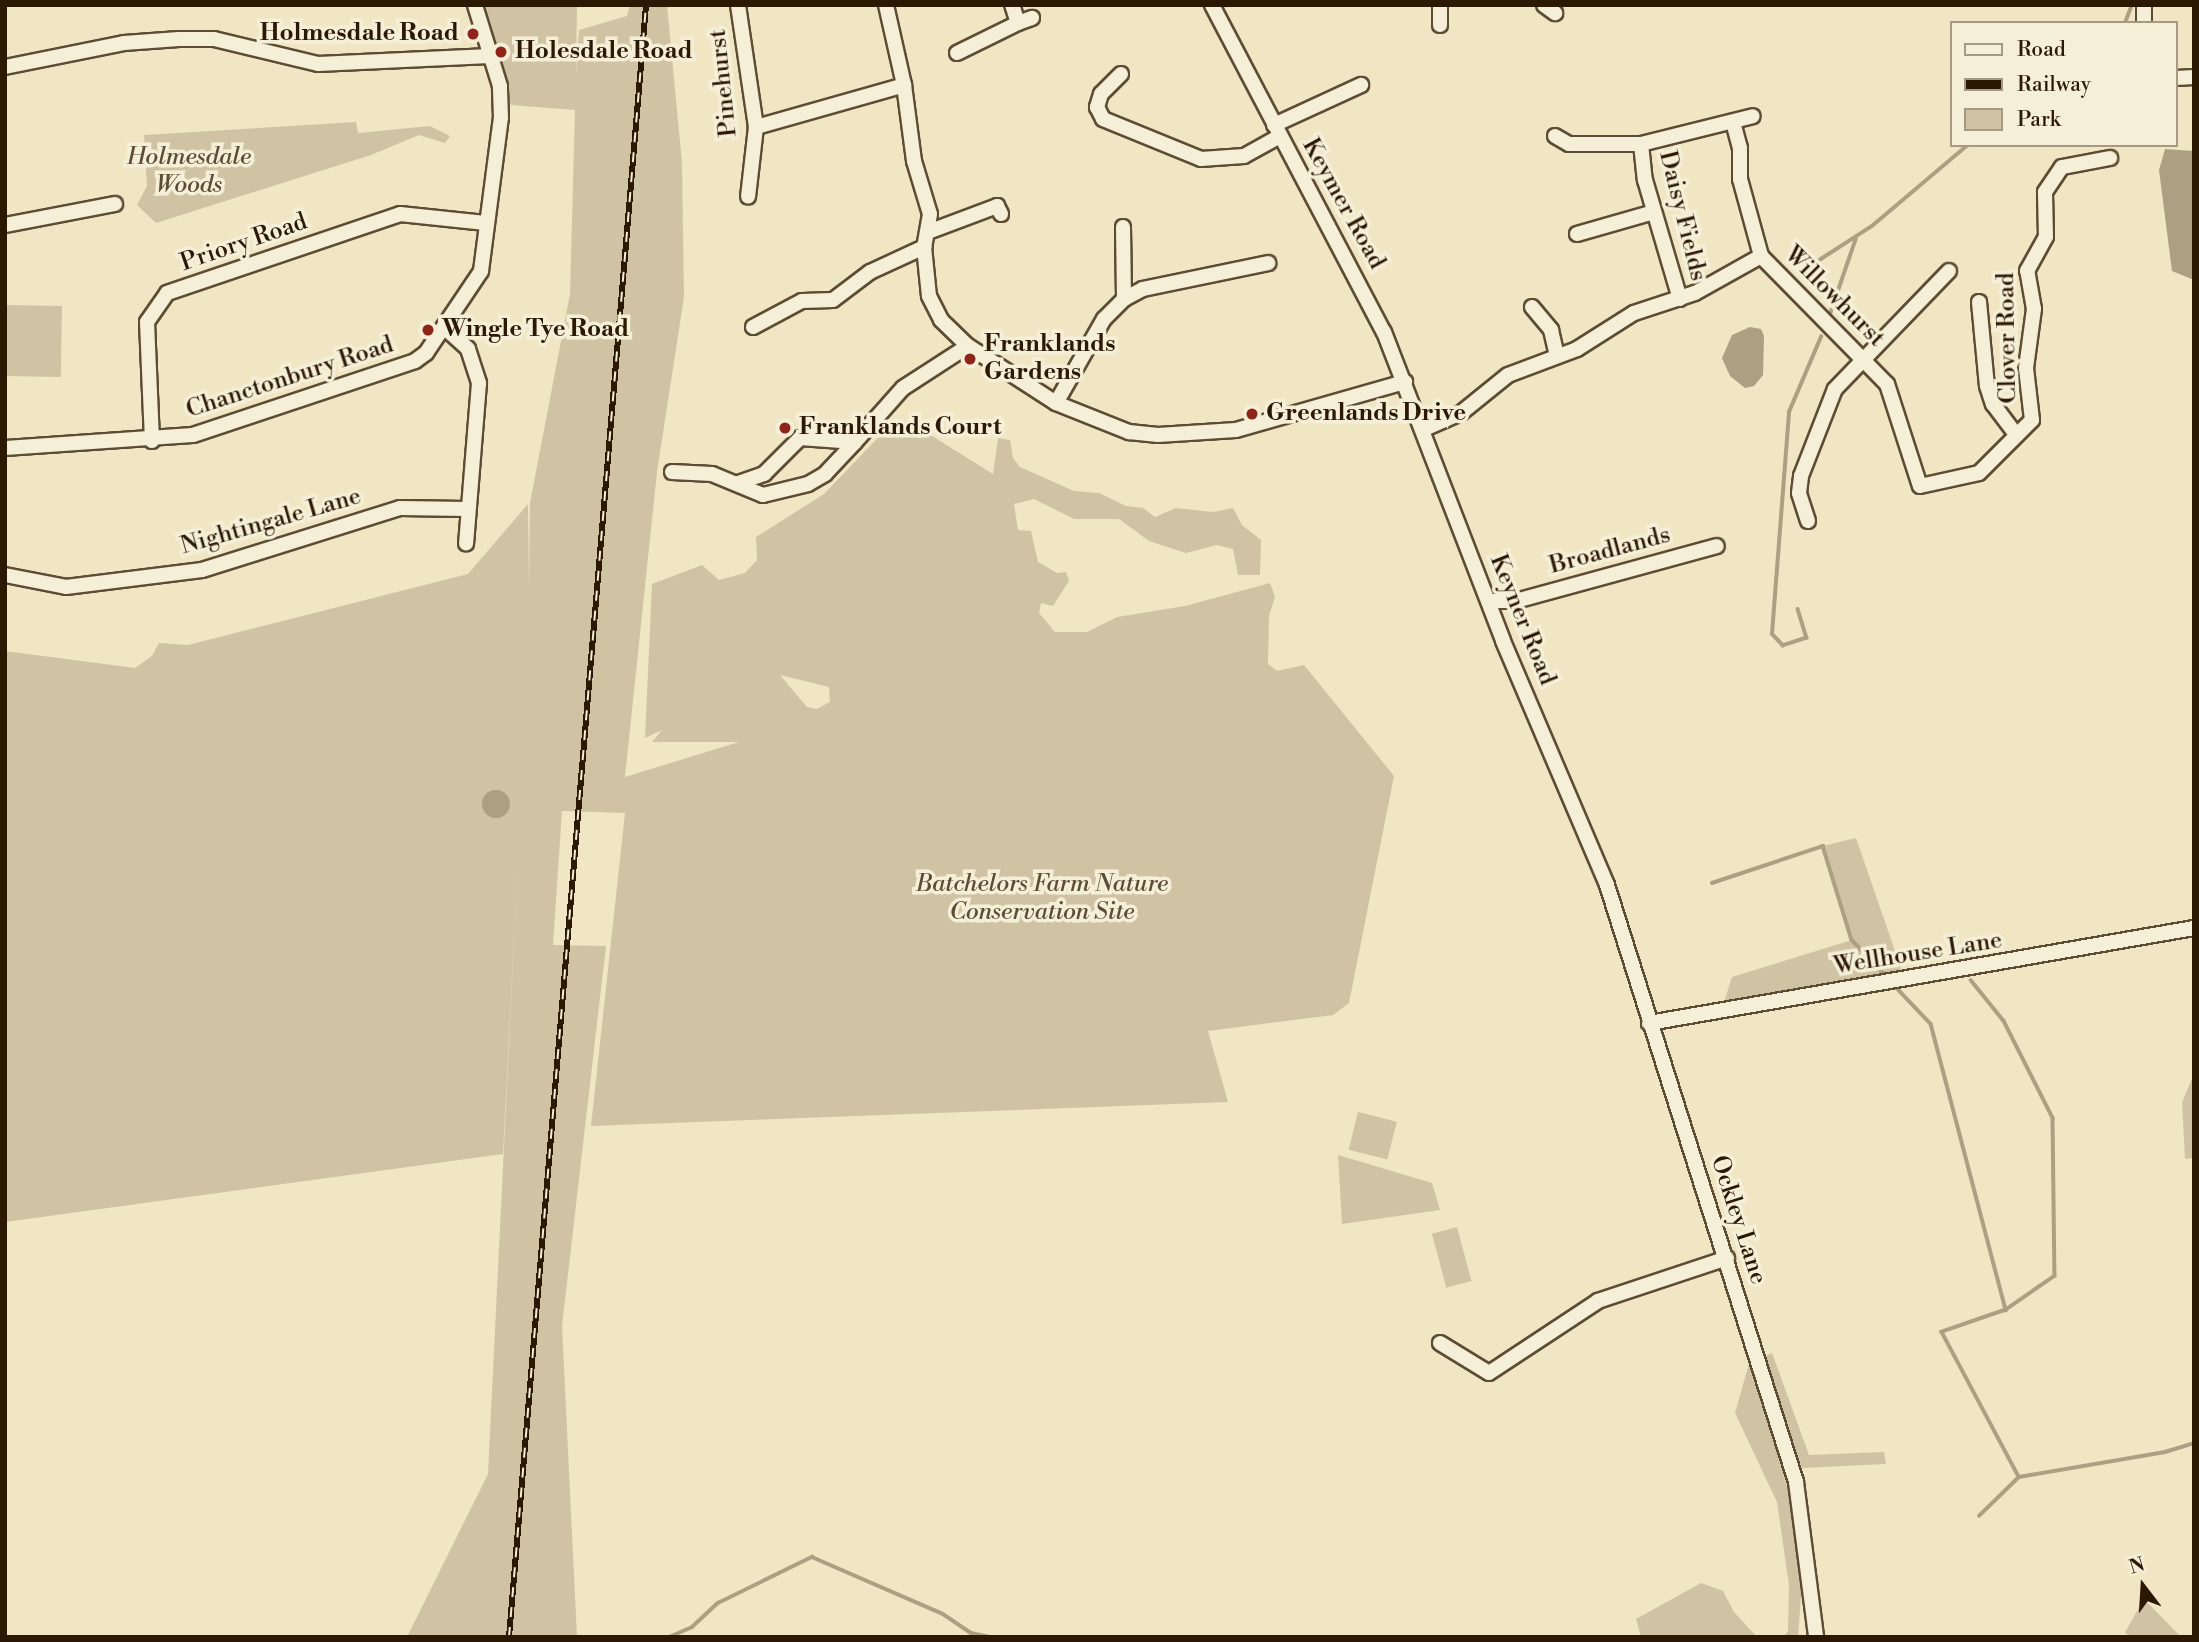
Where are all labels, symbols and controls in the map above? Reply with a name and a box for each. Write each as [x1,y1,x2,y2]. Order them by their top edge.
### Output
place label: Holmesdale Road [260,20,459,48]
legend [1951,21,2178,147]
marker: Holmesdale Road [465,26,481,42]
street label: Pinehurst [704,28,744,138]
text: Road [2017,37,2066,63]
place label: Holesdale Road [515,38,693,66]
marker: Holesdale Road [493,44,509,60]
text: Railway [2017,72,2091,98]
text: Park [2017,107,2061,133]
street label: Keymer Road [1295,134,1391,274]
park label: Holmesdale Woods [127,144,251,200]
street label: Daisy Fields [1652,148,1712,284]
street label: Priory Road [177,208,311,278]
street label: Willowhurst [1778,241,1890,353]
street label: Clover Road [1992,272,2024,404]
place label: Wingle Tye Road [442,316,629,344]
marker: Wingle Tye Road [420,322,436,338]
street label: Chanctonbury Road [183,331,397,425]
place label: Franklands Gardens [984,331,1116,387]
marker: Franklands Gardens [962,351,978,367]
place label: Greenlands Drive [1266,400,1466,428]
marker: Greenlands Drive [1244,406,1260,422]
place label: Franklands Court [799,414,1002,442]
marker: Franklands Court [777,420,793,436]
street label: Nightingale Lane [177,482,365,562]
street label: Broadlands [1546,521,1674,581]
street label: Keyner Road [1483,550,1561,690]
park label: Batchelors Farm Nature Conservation Site [916,871,1168,927]
street label: Wellhouse Lane [1832,926,2004,982]
street label: Ockley Lane [1704,1152,1772,1288]
north arrow [2108,1551,2178,1621]
text: N [2126,1552,2148,1580]

